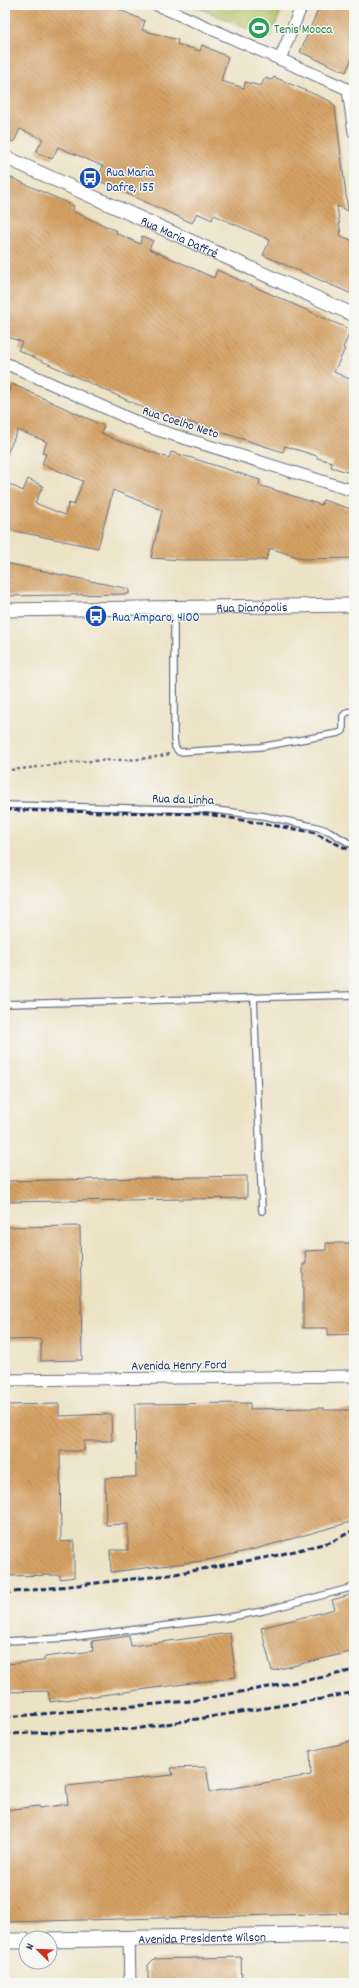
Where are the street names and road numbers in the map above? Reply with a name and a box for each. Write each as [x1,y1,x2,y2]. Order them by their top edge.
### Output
street label: Rua Maria Daffré [137,213,221,264]
street label: Rua Coelho Neto [139,402,221,445]
street label: Rua Dianópolis [216,599,288,619]
street label: Rua da Linha [152,790,215,811]
street label: Avenida Henry Ford [131,1356,227,1377]
street label: Avenida Presidente Wilson [138,1929,266,1950]

